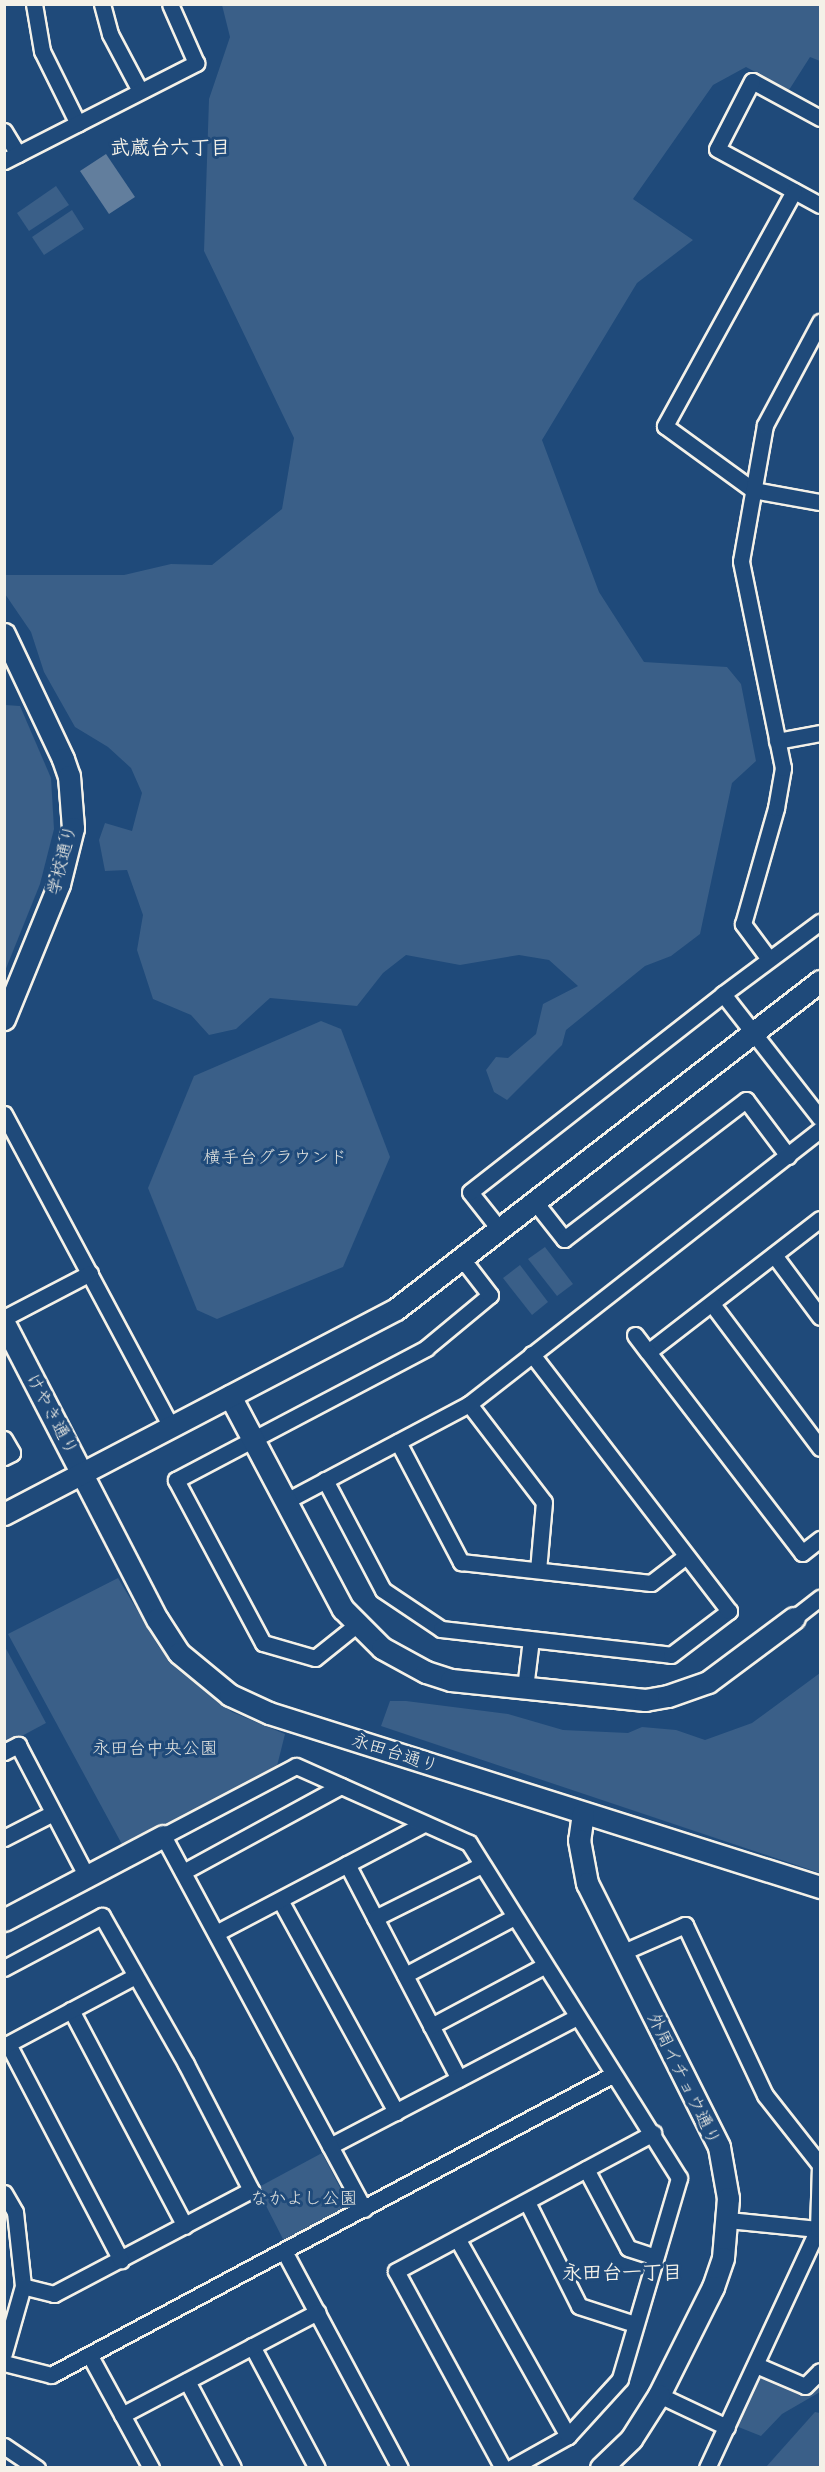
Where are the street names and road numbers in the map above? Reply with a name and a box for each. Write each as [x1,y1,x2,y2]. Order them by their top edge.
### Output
street label: 学校通り [43,822,81,898]
street label: けやき通り [21,1369,83,1459]
street label: 永田台通り [349,1729,441,1777]
street label: 外周イチョウ通り [643,2010,725,2148]

